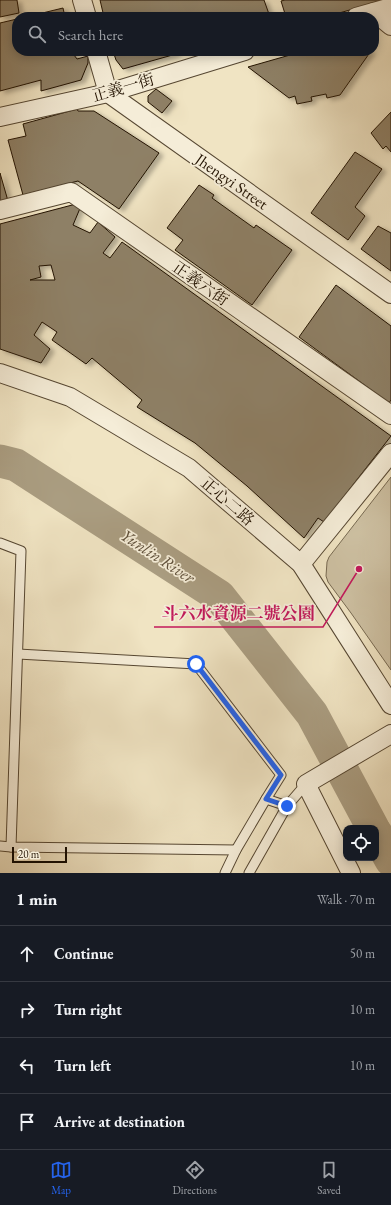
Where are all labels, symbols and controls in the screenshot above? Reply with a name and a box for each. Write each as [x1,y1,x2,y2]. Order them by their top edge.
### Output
search box [12,12,379,56]
icon: search [26,23,48,45]
text: Search here [58,25,123,44]
street label: 正義一街 [89,69,157,106]
street label: Jhengyi Street [189,147,272,214]
street label: 正義六街 [168,256,233,310]
street label: 正心二路 [197,472,259,530]
water label: Yunlin River [117,524,200,589]
callout: 斗六水資源二號公園 [154,598,323,627]
text: 斗六水資源二號公園 [162,602,315,624]
route start [187,655,205,673]
route end [278,797,296,815]
map controls [343,825,379,861]
button: locate [343,825,379,861]
scale bar [12,845,67,864]
text: 20 m [18,847,39,861]
text: 1 min [16,888,57,910]
text: Walk · 70 m [317,891,375,908]
icon: ahead [16,943,38,965]
text: Continue [54,944,114,963]
text: 50 m [350,945,375,962]
icon: right [16,999,38,1021]
text: Turn right [54,1000,122,1019]
text: 10 m [350,1001,375,1018]
icon: left [16,1055,38,1077]
text: Turn left [54,1056,111,1075]
text: 10 m [350,1057,375,1074]
icon: arrive [16,1111,38,1133]
text: Arrive at destination [54,1112,185,1131]
tab: Map [50,1159,72,1197]
tab: Directions [173,1159,217,1197]
tab: Saved [317,1159,341,1197]

